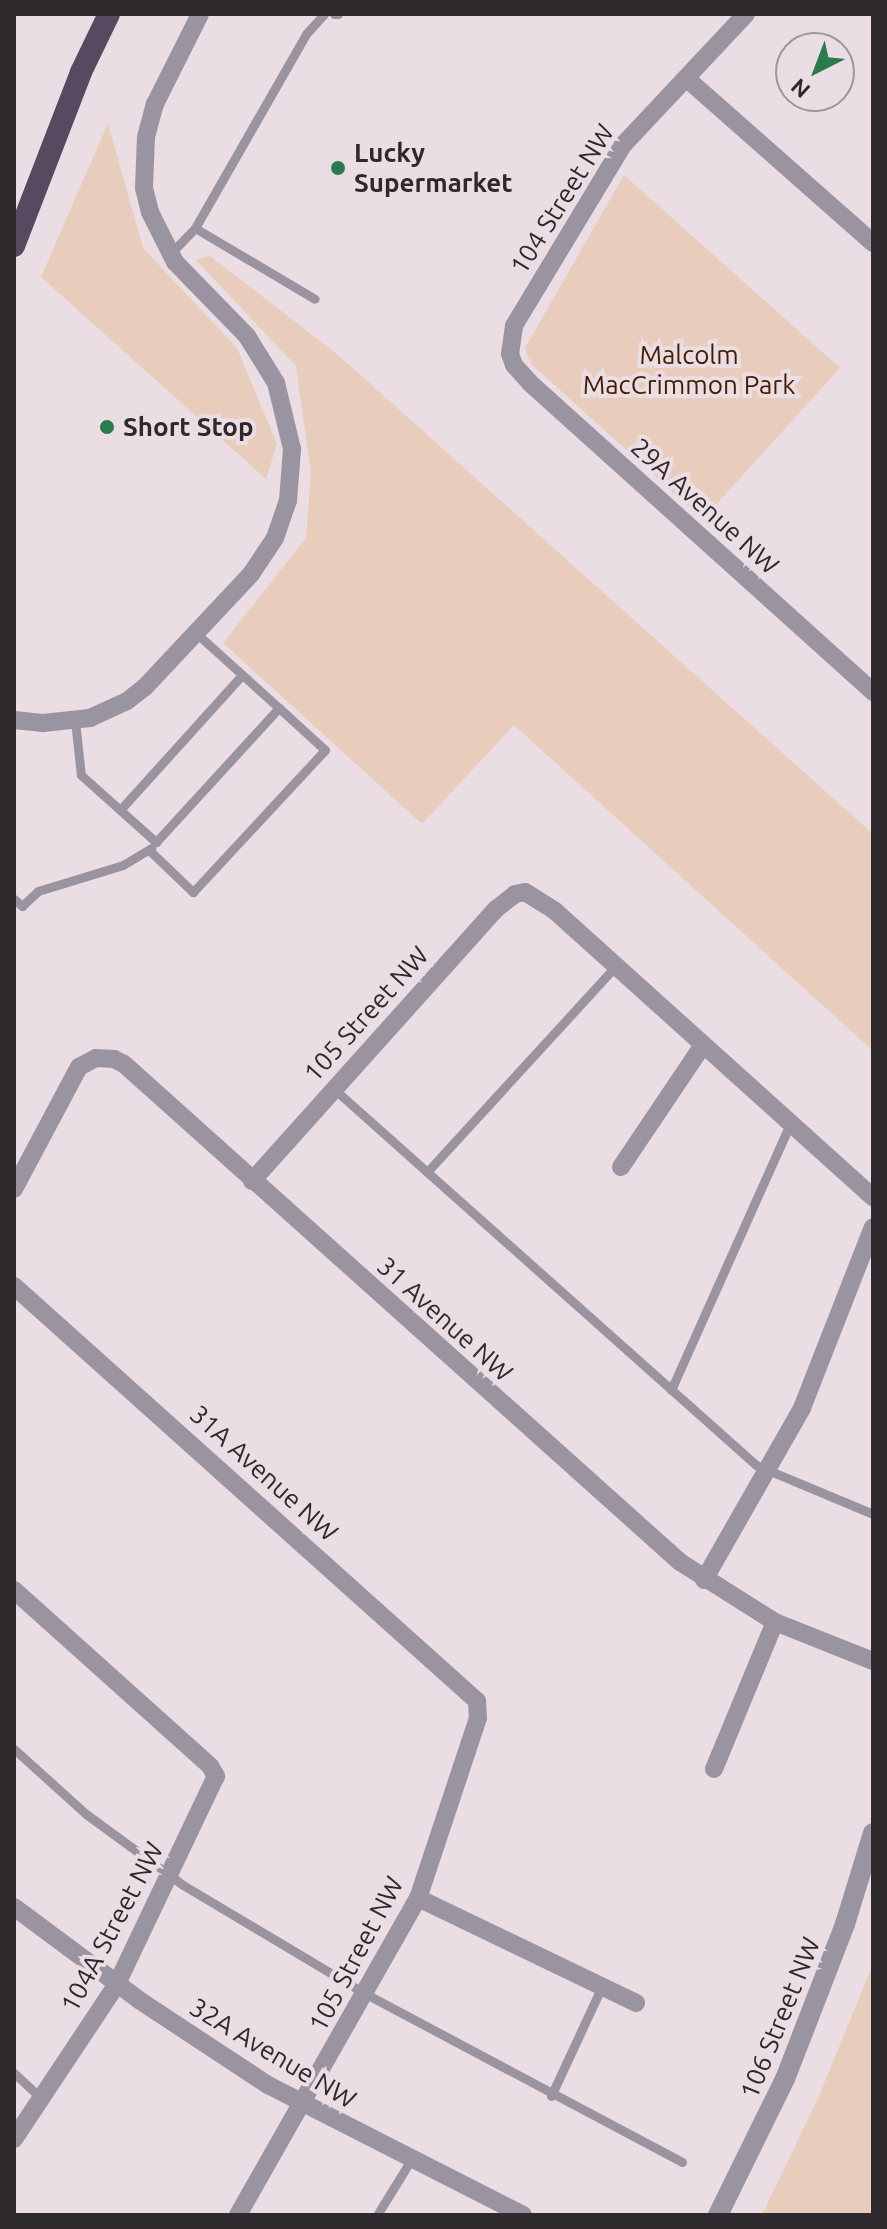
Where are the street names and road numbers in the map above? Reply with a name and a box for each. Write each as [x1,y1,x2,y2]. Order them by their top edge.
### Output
street label: 104 Street NW [503,118,621,280]
street label: 29A Avenue NW [625,431,785,581]
street label: 105 Street NW [297,940,435,1088]
street label: 31 Avenue NW [371,1250,519,1388]
street label: 31A Avenue NW [184,1398,344,1548]
street label: 104A Street NW [54,1837,170,2017]
street label: 105 Street NW [302,1871,410,2037]
street label: 106 Street NW [733,1933,827,2103]
street label: 32A Avenue NW [184,1991,362,2115]

